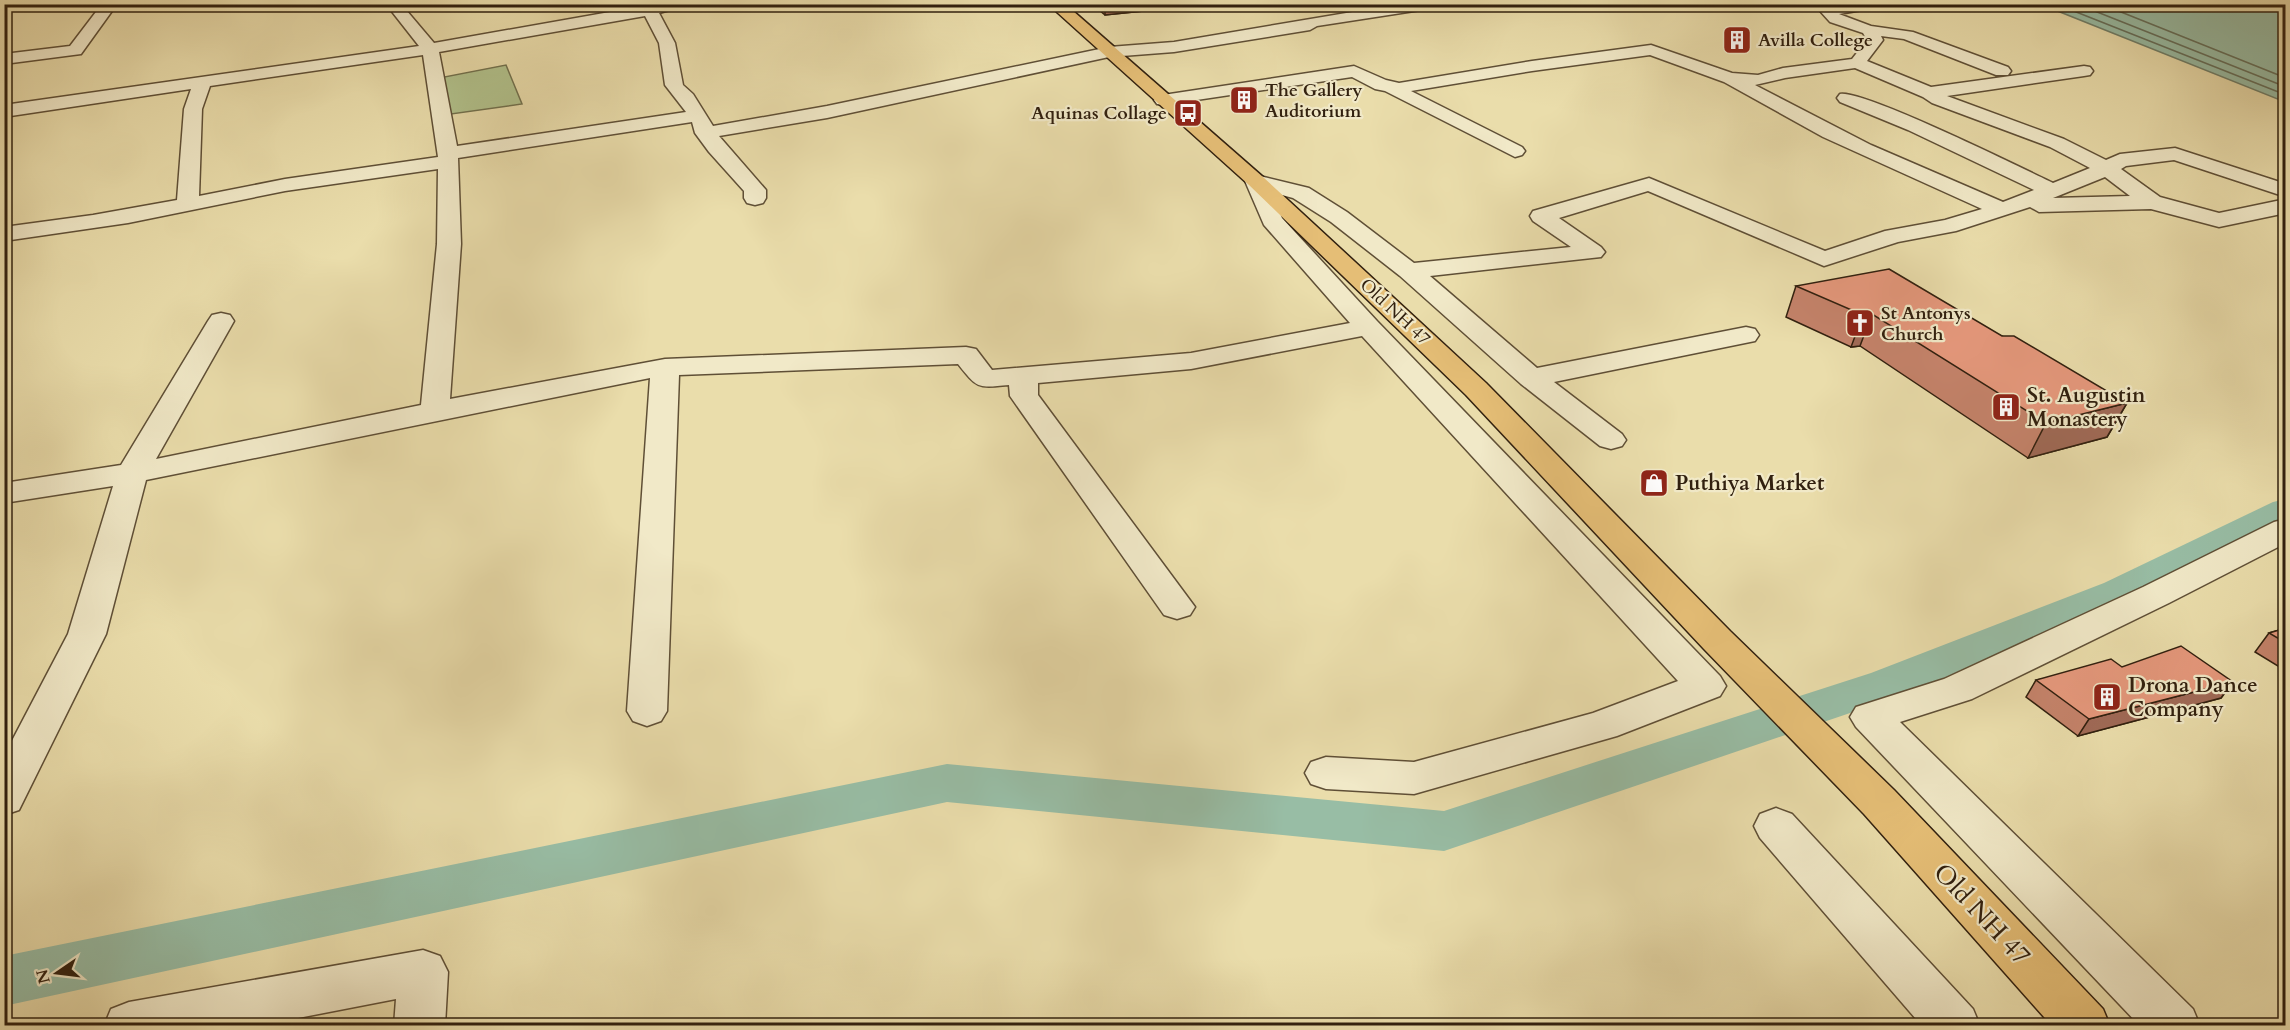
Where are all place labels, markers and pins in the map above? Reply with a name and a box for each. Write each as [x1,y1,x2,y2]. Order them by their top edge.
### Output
building icon: Avilla College [1721,24,1753,56]
place label: Avilla College [1758,28,1873,53]
place label: The Gallery Auditorium [1265,78,1363,124]
building icon: The Gallery Auditorium [1228,84,1260,116]
bus stop icon: Aquinas Collage [1172,97,1204,129]
place label: Aquinas Collage [1031,101,1167,126]
place label: St Antonys Church [1881,301,1971,347]
church icon: St Antonys Church [1844,307,1876,339]
place label: St. Augustin Monastery [2027,381,2146,434]
building icon: St. Augustin Monastery [1990,391,2022,423]
shop icon: Puthiya Market [1638,467,1670,499]
place label: Puthiya Market [1675,469,1825,498]
place label: Drona Dance Company [2128,671,2258,724]
building icon: Drona Dance Company [2091,681,2123,713]

